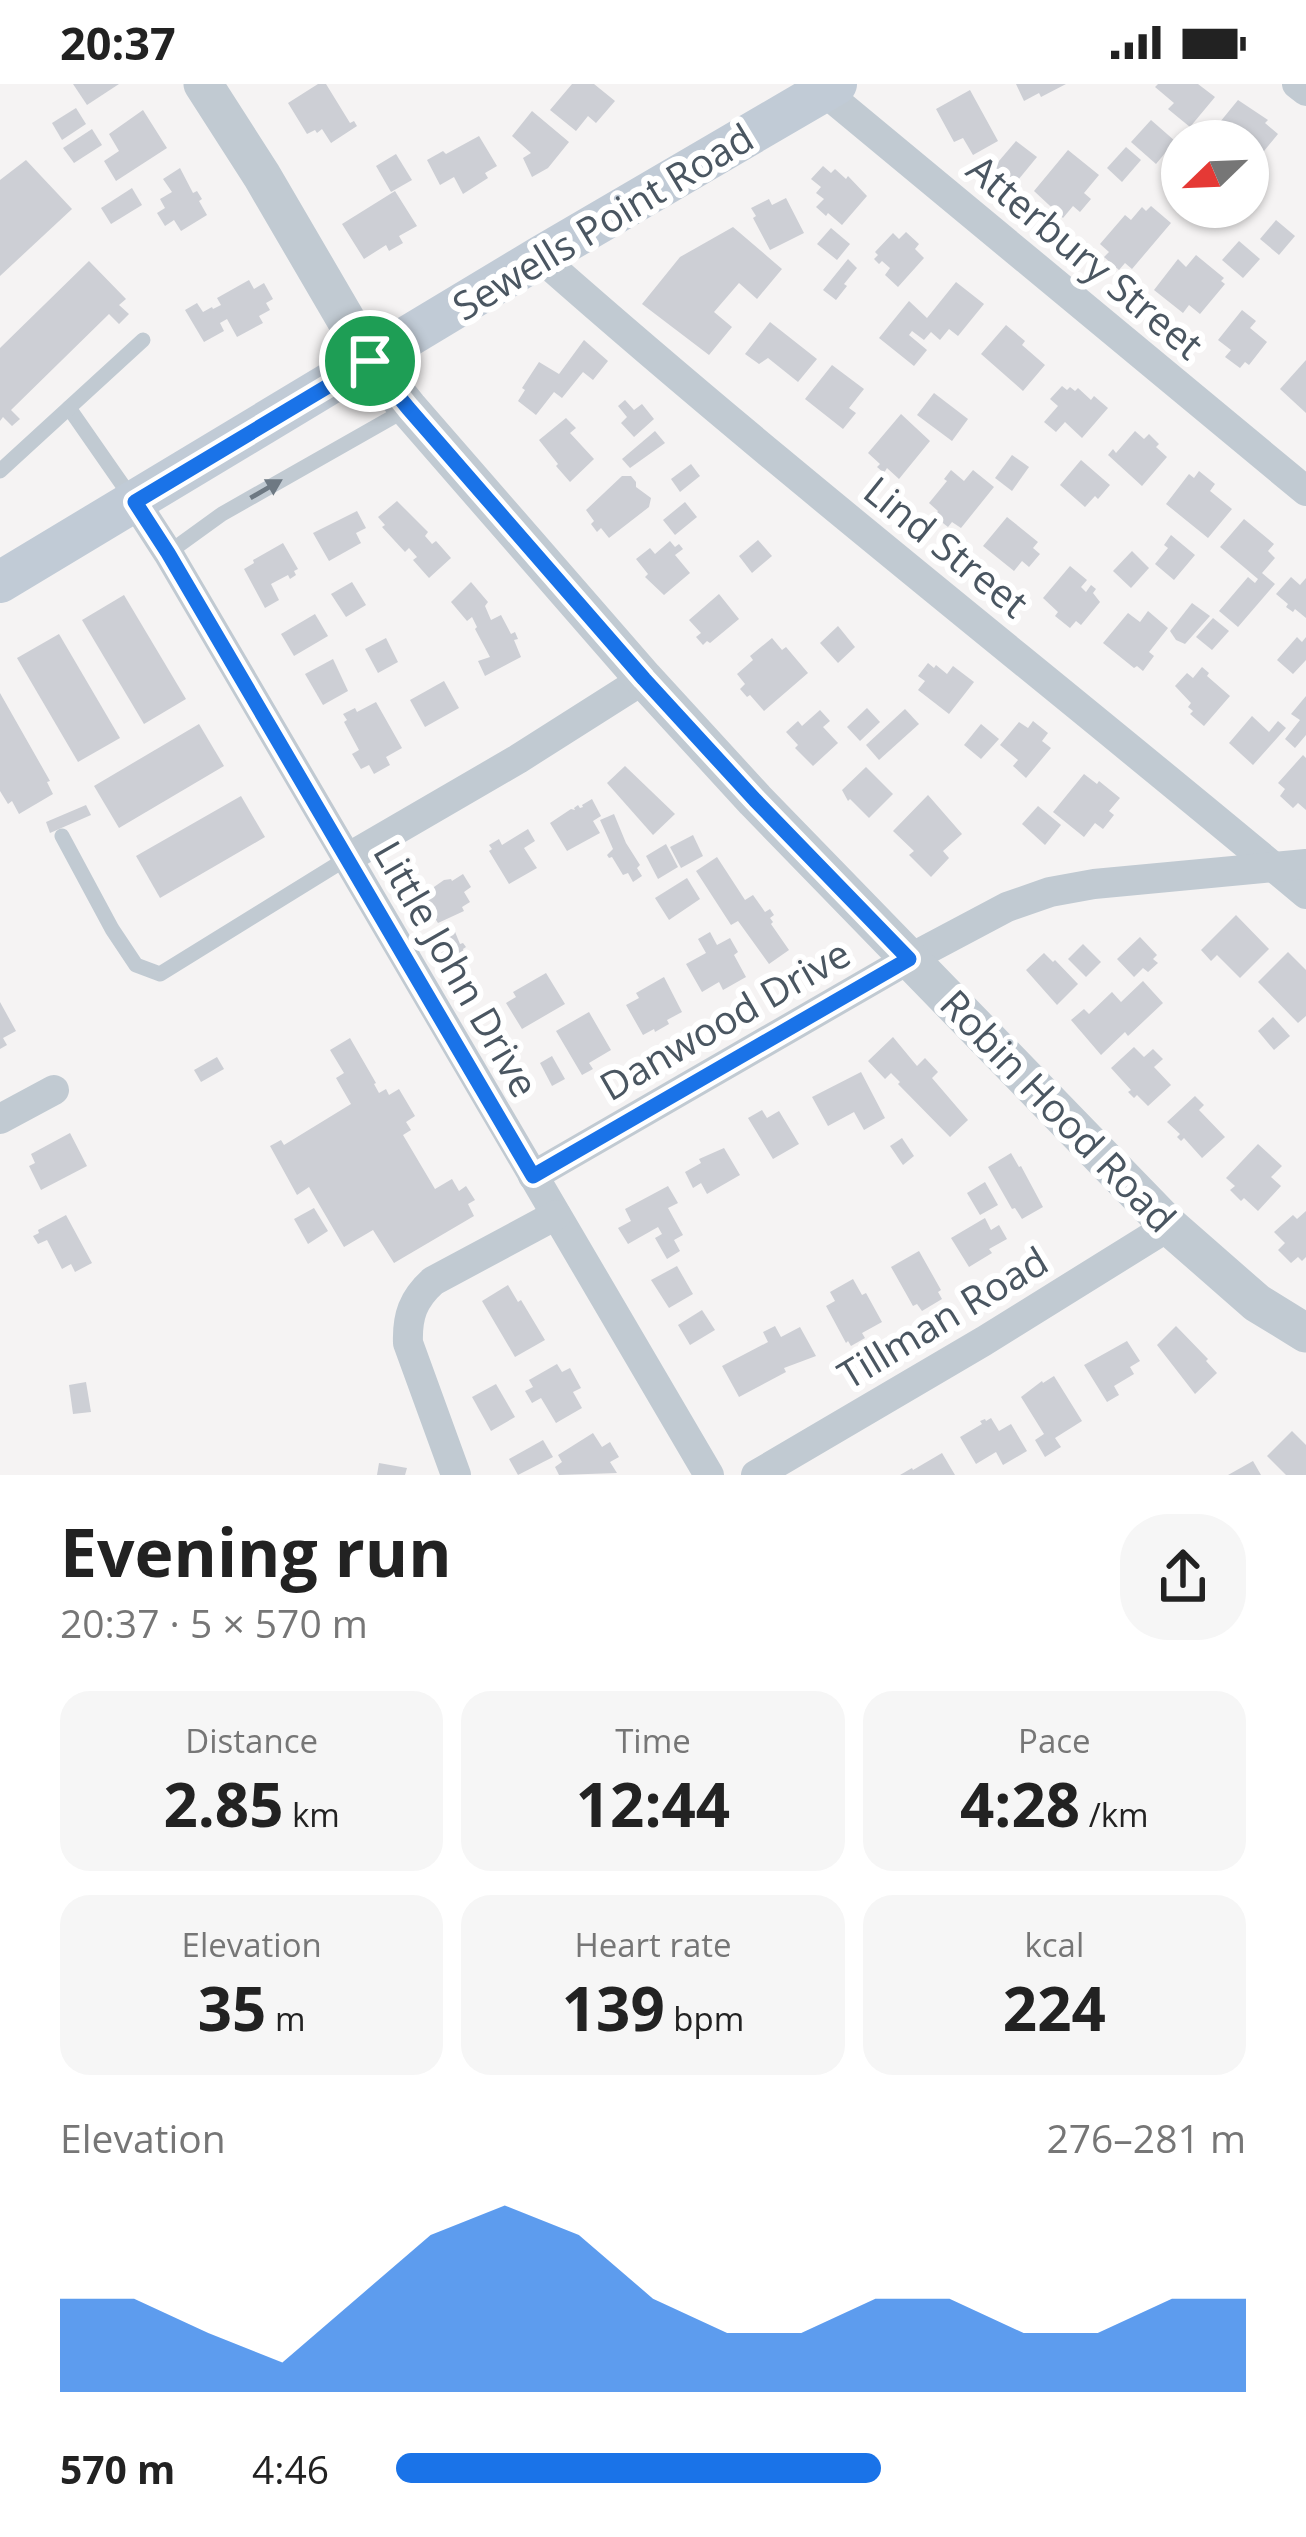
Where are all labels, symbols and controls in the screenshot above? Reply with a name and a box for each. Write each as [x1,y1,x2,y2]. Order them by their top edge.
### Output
text: 20:37 [60,12,176,73]
street label: Sewells Point Road [442,110,762,331]
north arrow [1161,120,1269,228]
map controls [1161,120,1269,228]
street label: Atterbury Street [957,142,1215,370]
pin [319,310,421,412]
icon: arrive [337,328,403,394]
street label: Lind Street [854,463,1040,628]
one-way arrow [249,479,283,500]
street label: Little John Drive [363,831,552,1106]
street label: Danwood Drive [590,926,859,1112]
street label: Robin Hood Road [930,977,1189,1243]
street label: Tillman Road [827,1233,1057,1400]
text: Evening run [60,1506,452,1596]
button: share [1120,1514,1246,1640]
text: 20:37 · 5 × 570 m [60,1596,368,1649]
text: Distance [185,1718,318,1763]
text: Time [615,1718,691,1763]
text: Pace [1018,1718,1091,1763]
text: 2.85 [163,1763,283,1845]
text: 12:44 [576,1763,730,1845]
text: 4:28 [960,1763,1080,1845]
text: km [283,1792,340,1837]
text: /km [1080,1792,1149,1837]
text: Elevation [182,1922,322,1967]
text: Heart rate [574,1922,732,1967]
text: kcal [1024,1922,1084,1967]
text: 35 [198,1967,266,2049]
text: 139 [562,1967,665,2049]
text: 224 [1003,1967,1106,2049]
text: m [266,1996,306,2041]
text: bpm [665,1996,744,2041]
text: Elevation [60,2111,226,2164]
text: 276–281 m [1046,2111,1246,2164]
text: 570 m [60,2442,175,2495]
text: 4:46 [252,2442,329,2495]

